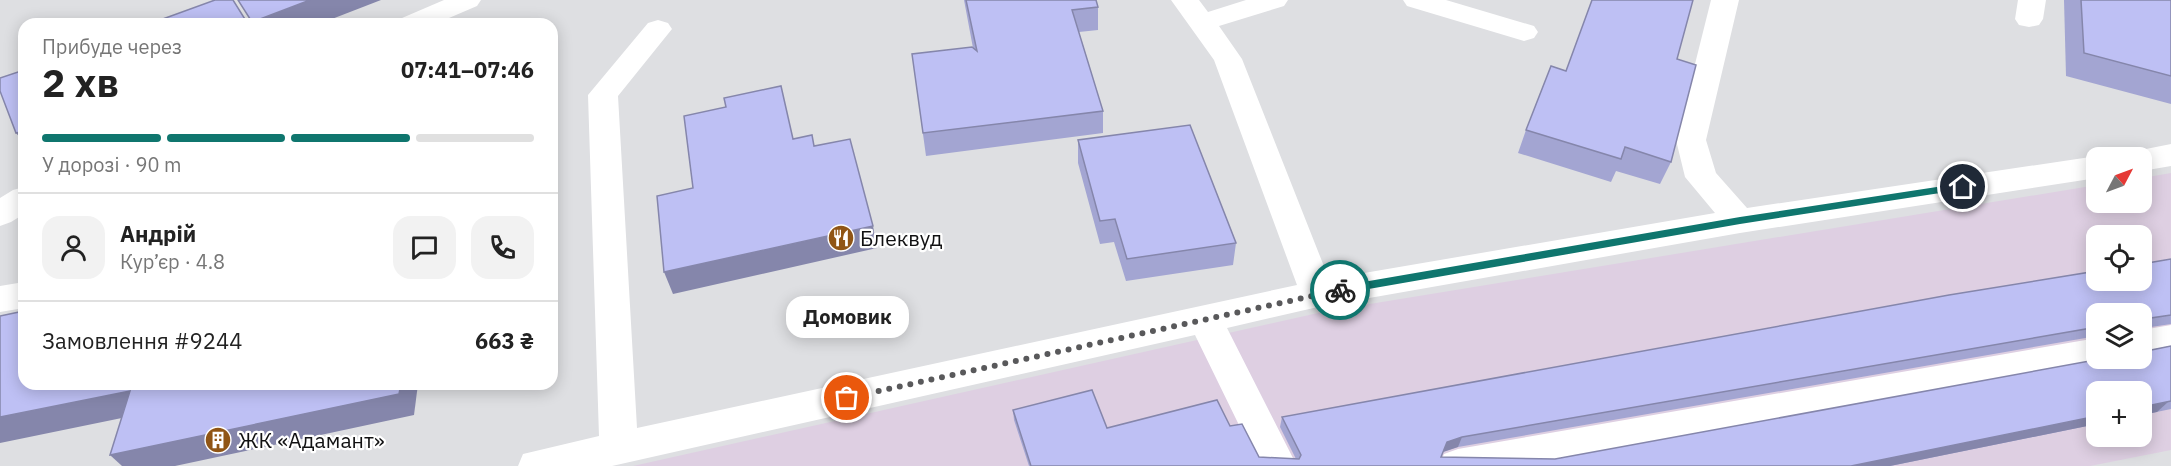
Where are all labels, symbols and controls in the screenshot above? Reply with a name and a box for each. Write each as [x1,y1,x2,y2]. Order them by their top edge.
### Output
text: Прибуде через [42,33,182,60]
text: 07:41–07:46 [401,55,534,84]
text: 2 хв [42,57,119,108]
north arrow [2086,147,2152,213]
map controls [2086,147,2152,447]
text: У дорозі · 90 m [42,151,182,178]
pin [1937,161,1988,212]
icon: home [1946,170,1979,203]
button: person [42,216,105,279]
button: chat [393,216,456,279]
button: phone [471,216,534,279]
text: Андрій [120,219,196,248]
restaurant icon: Блеквуд [826,223,856,253]
place label: Блеквуд [860,224,942,252]
button: locate [2086,225,2152,291]
text: Кур’єр · 4.8 [120,248,225,275]
courier [1310,260,1370,320]
icon: bike [1324,274,1357,307]
callout: Домовик [786,296,908,338]
text: Домовик [803,303,892,330]
button: layers [2086,303,2152,369]
text: Замовлення #9244 [42,326,242,355]
text: 663 ₴ [475,326,534,355]
pin [821,372,872,423]
icon: bag [830,381,863,414]
button: + [2086,381,2152,447]
building icon: ЖК «Адамант» [203,425,233,455]
place label: ЖК «Адамант» [238,426,385,454]

